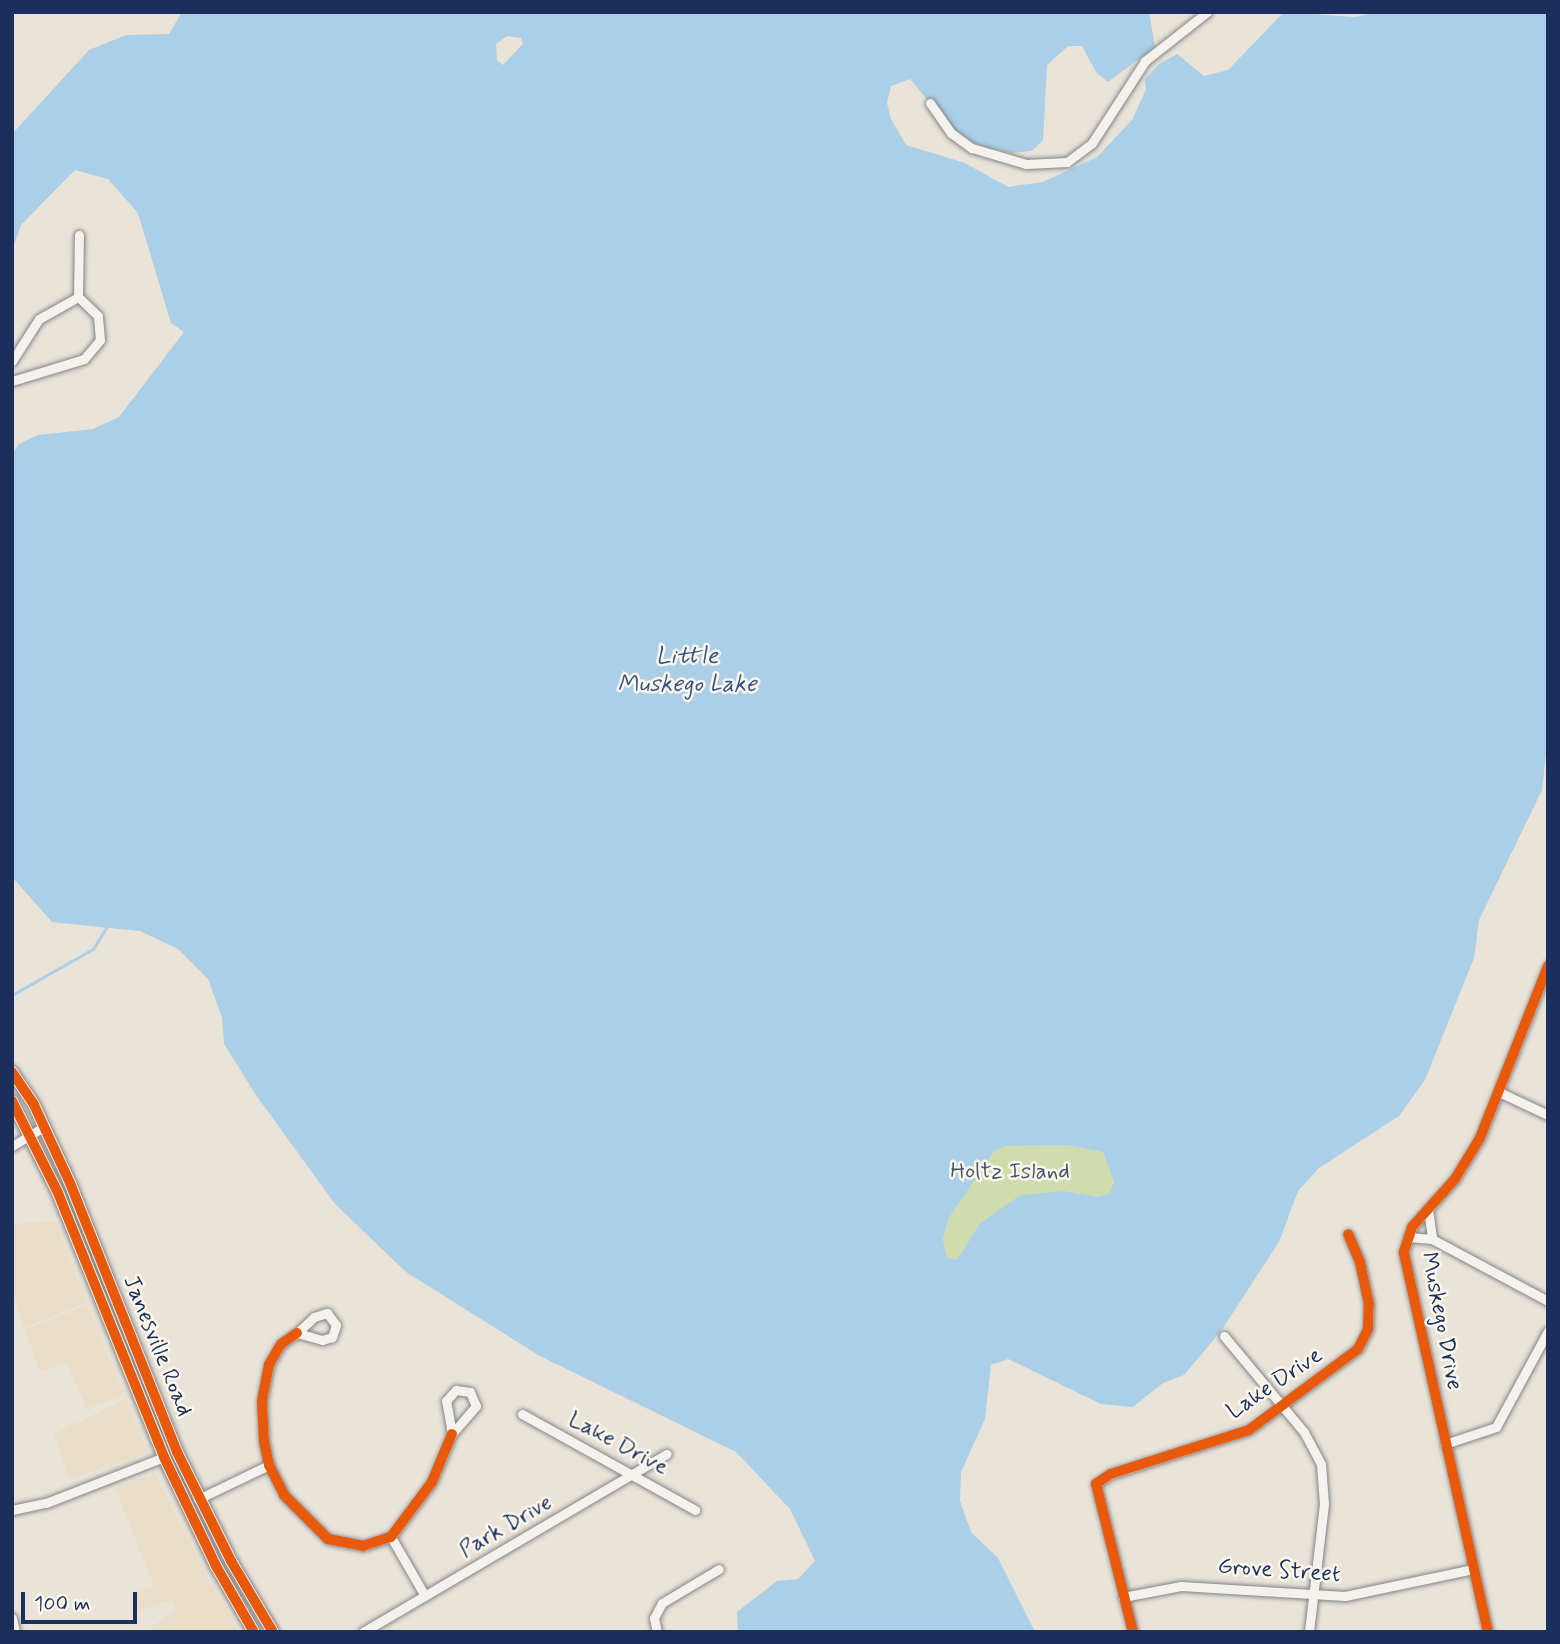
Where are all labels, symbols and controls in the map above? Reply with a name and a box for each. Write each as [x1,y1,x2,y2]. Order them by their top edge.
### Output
water label: Little Muskego Lake [615,643,759,699]
park label: Holtz Island [947,1158,1073,1186]
street label: Muskego Drive [1414,1250,1468,1392]
street label: Janesville Road [117,1273,197,1419]
street label: Lake Drive [1223,1343,1327,1425]
street label: Lake Drive [565,1407,671,1481]
street label: Park Drive [455,1489,557,1565]
street label: Grove Street [1215,1553,1343,1589]
scale bar [24,1578,140,1622]
text: 100 m [34,1590,90,1618]

